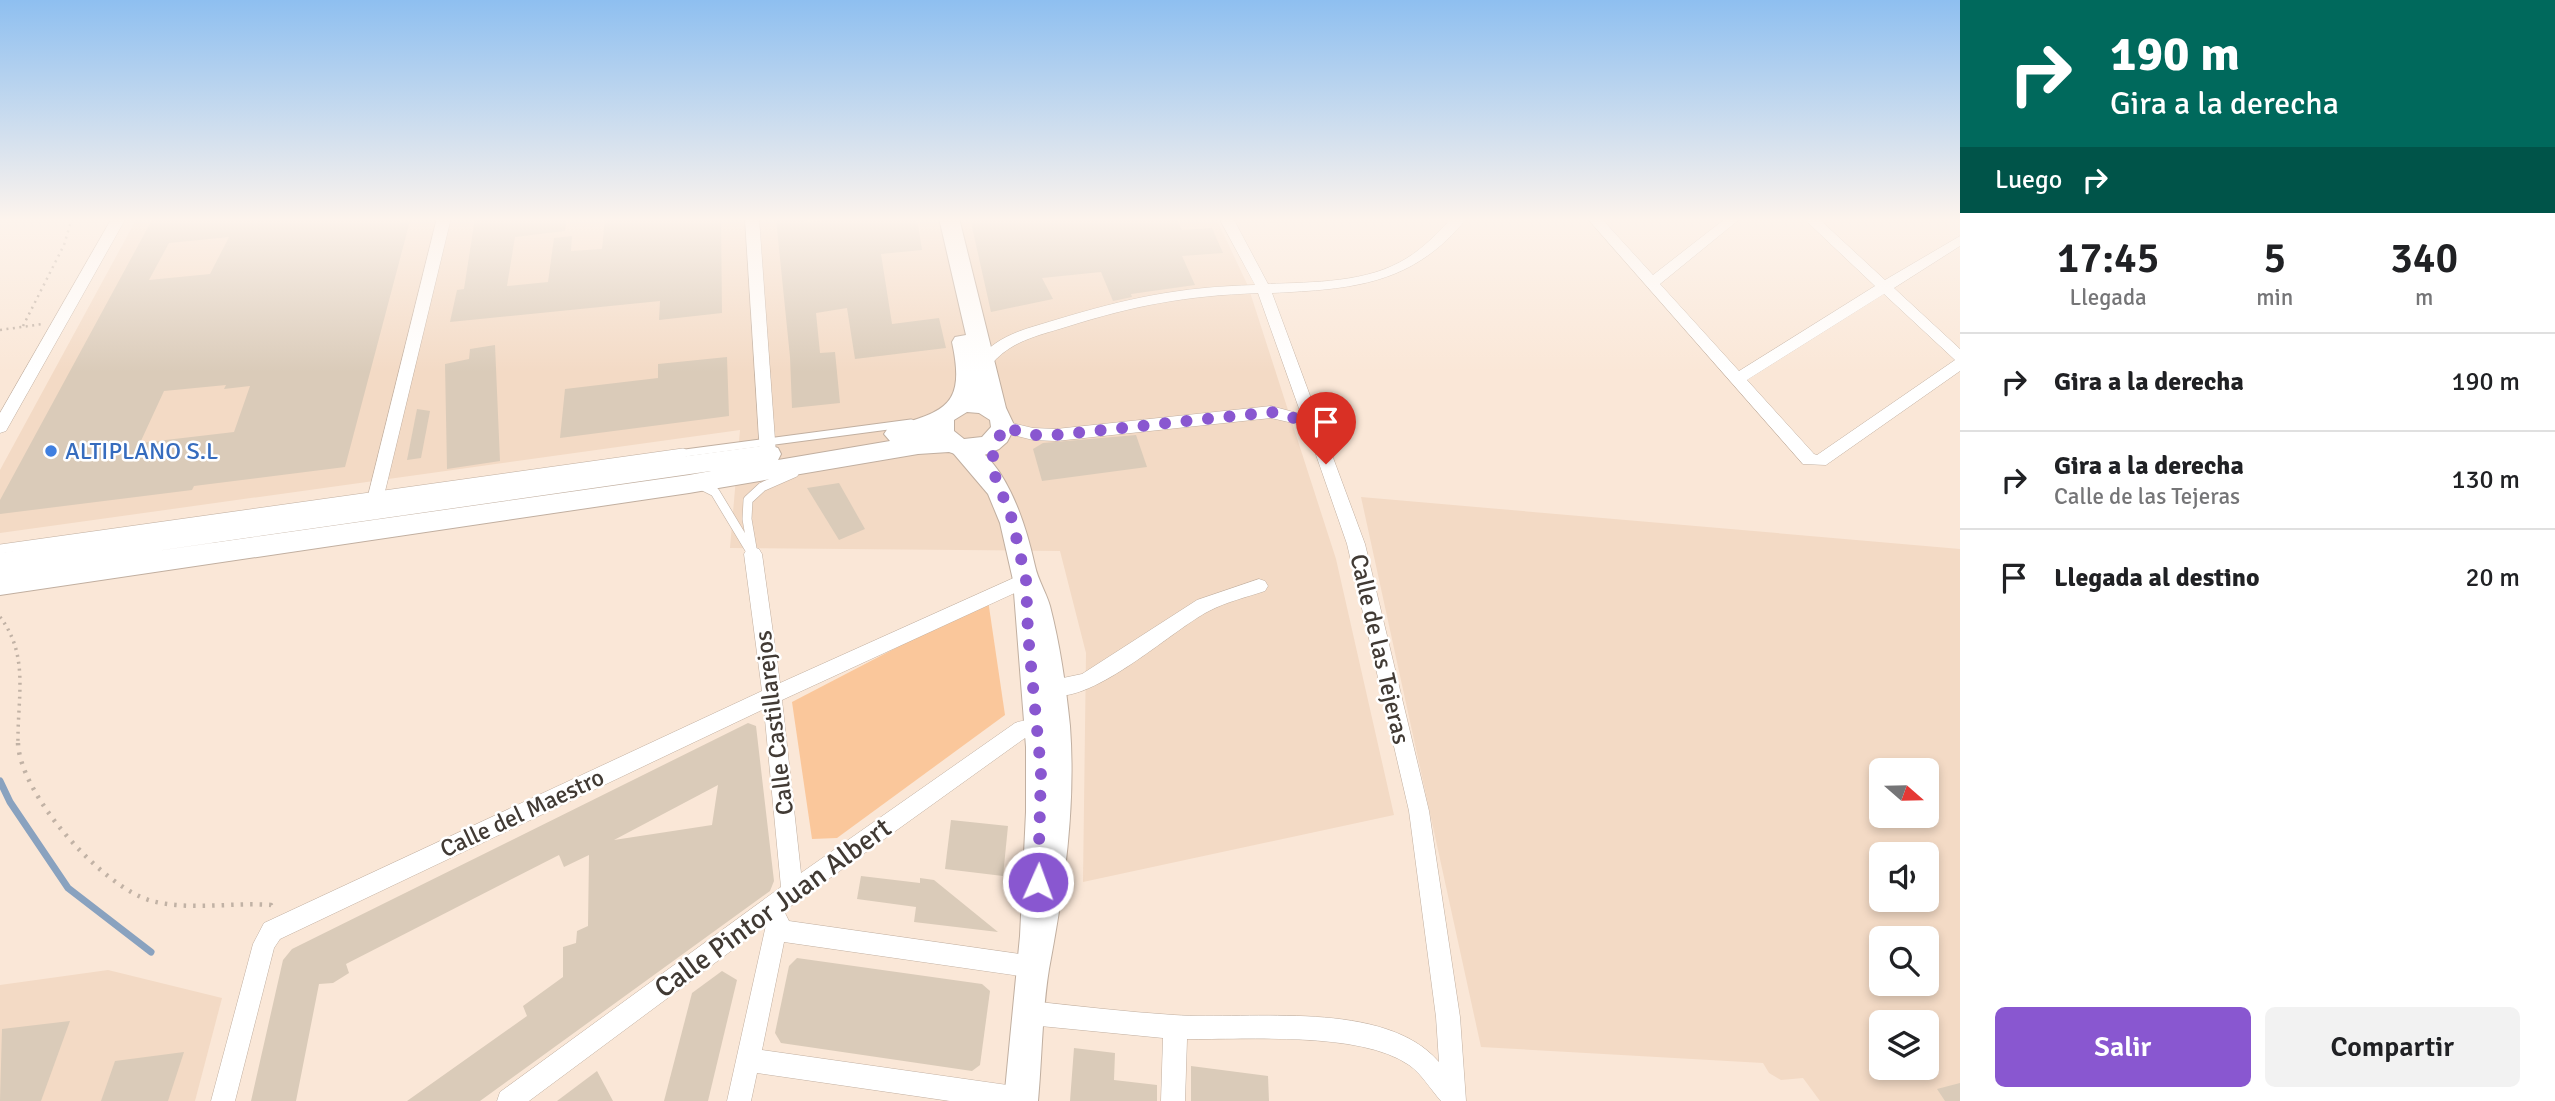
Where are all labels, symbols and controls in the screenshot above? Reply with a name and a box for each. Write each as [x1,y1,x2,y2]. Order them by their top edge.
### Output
text: 190 m [2110,24,2240,84]
icon: right [1995,28,2086,119]
text: Gira a la derecha [2110,84,2339,123]
icon: right [2076,161,2114,199]
text: Luego [1995,164,2062,196]
text: 17:45 [2057,233,2159,284]
text: 5 [2263,233,2286,284]
text: 340 [2390,233,2458,284]
text: Llegada [2069,283,2147,312]
text: min [2256,283,2293,312]
text: m [2415,283,2433,312]
icon: right [1995,363,2033,401]
text: Gira a la derecha [2054,366,2244,398]
text: 190 m [2451,366,2520,398]
pin [1296,392,1356,464]
icon: arrive [1307,403,1345,441]
place label: ALTIPLANO S.L [65,436,218,466]
marker: ALTIPLANO S.L [43,443,59,459]
text: Gira a la derecha [2054,450,2244,482]
icon: right [1995,461,2033,499]
text: 130 m [2451,464,2520,496]
text: Calle de las Tejeras [2054,482,2240,511]
street label: Calle de las Tejeras [1344,551,1416,747]
icon: arrive [1995,559,2033,597]
text: Llegada al destino [2054,562,2260,594]
text: 20 m [2465,562,2520,594]
street label: Calle Castillarejos [748,629,800,817]
north arrow [1869,758,1939,828]
map controls [1869,758,1939,1080]
street label: Calle del Maestro [435,762,609,864]
street label: Calle Pintor Juan Albert [648,811,898,1005]
button: sound [1869,842,1939,912]
position arrow [1001,845,1075,919]
button: search [1869,926,1939,996]
button: Salir [1995,1007,2251,1087]
button: Compartir [2265,1007,2520,1087]
button: layers [1869,1010,1939,1080]

